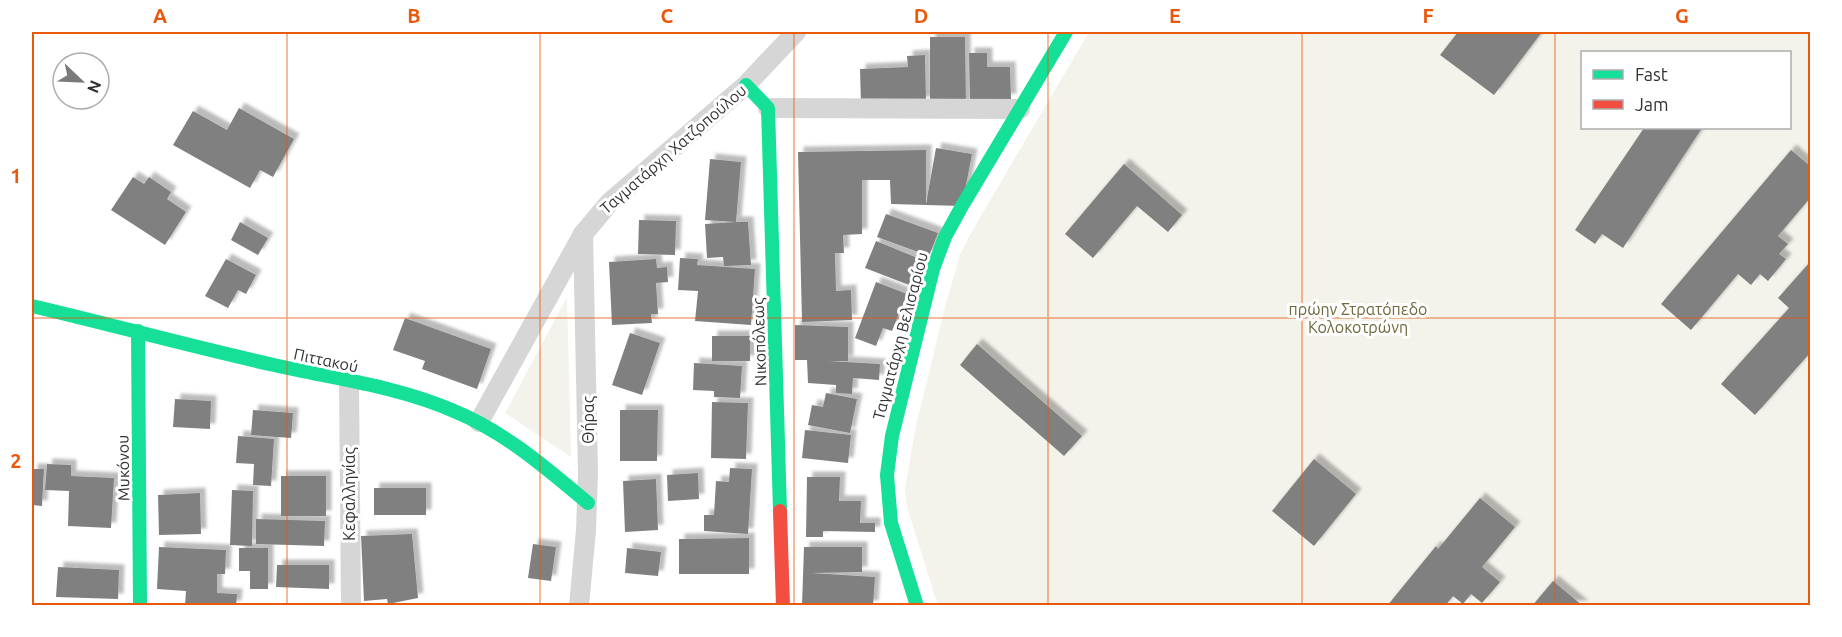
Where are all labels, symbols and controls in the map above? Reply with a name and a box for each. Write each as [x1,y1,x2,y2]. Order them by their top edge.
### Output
text: A [153,4,167,27]
text: B [407,4,421,27]
text: C [661,4,674,27]
text: D [914,4,928,27]
text: E [1169,4,1181,27]
text: F [1422,4,1434,27]
text: G [1675,4,1689,27]
north arrow [51,51,111,111]
legend [1581,51,1791,129]
text: Fast [1635,64,1668,84]
text: N [84,78,105,96]
street label: Ταγματάρχη Χατζοπούλου [596,81,750,218]
text: Jam [1635,94,1669,114]
text: 1 [10,164,22,187]
street label: Ταγματάρχη Βελισαρίου [869,250,931,422]
street label: Νικοπόλεως [748,297,771,387]
park label: πρώην Στρατόπεδο Κολοκοτρώνη [1289,300,1427,336]
street label: Πιττακού [292,344,360,376]
street label: Θήρας [579,396,598,444]
street label: Μυκόνου [113,435,133,501]
street label: Κεφαλληνίας [340,447,359,541]
text: 2 [10,449,22,472]

